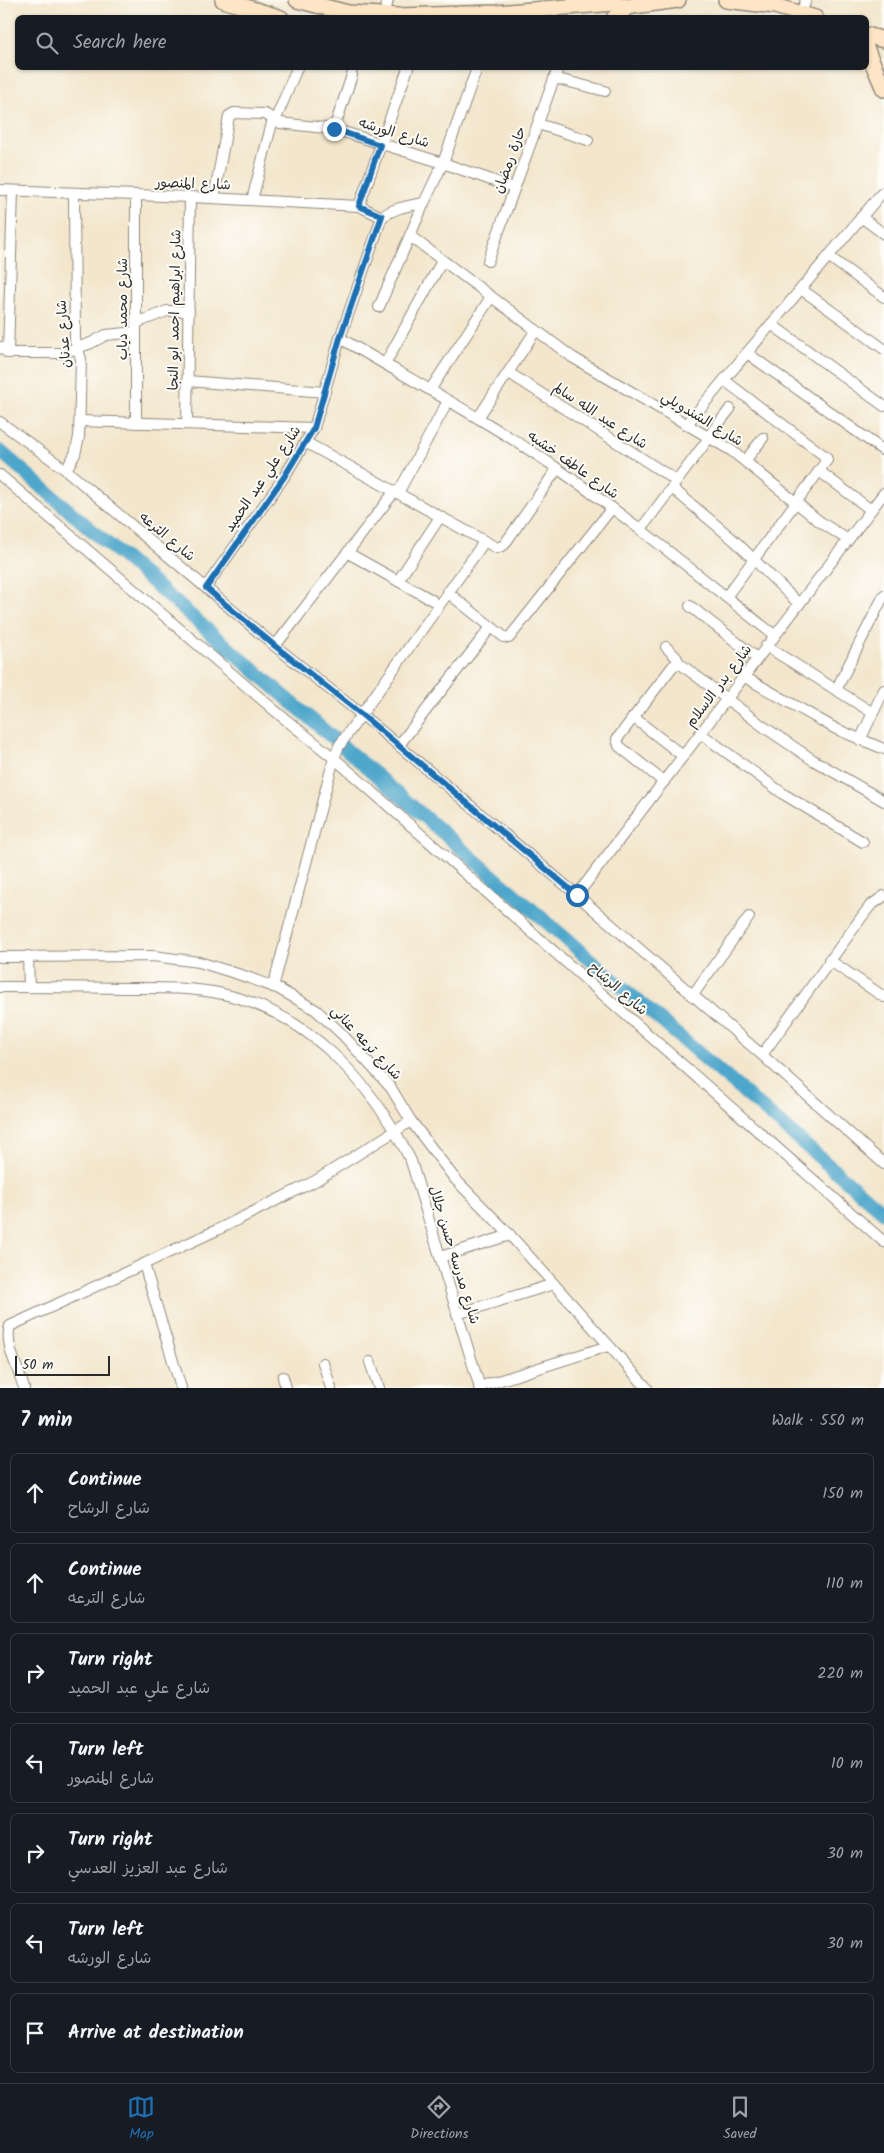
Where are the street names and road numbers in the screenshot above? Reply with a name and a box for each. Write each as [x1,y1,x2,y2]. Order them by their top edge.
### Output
street label: شارع الورشه [356,112,432,154]
street label: حارة رمضان [488,123,532,197]
street label: شارع المنصور [154,172,231,196]
street label: شارع ابراهيم احمد ابو النجا [163,229,187,391]
street label: شارع محمد دياب [112,258,134,360]
street label: شارع عدنان [51,299,77,369]
street label: شارع عبد الله سالم [548,377,652,455]
street label: شارع الشندويلي [656,386,747,453]
street label: شارع علي عبد الحميد [219,421,308,537]
street label: شارع عاطف خشبه [523,425,623,505]
street label: شارع الترعه [134,507,200,567]
street label: شارع بدر الاسلام [680,640,758,732]
street label: شارع الرشاح [584,957,652,1021]
street label: شارع ترعه عناني [325,1000,407,1086]
street label: شارع مدرسه حسن جلال [422,1183,486,1327]

